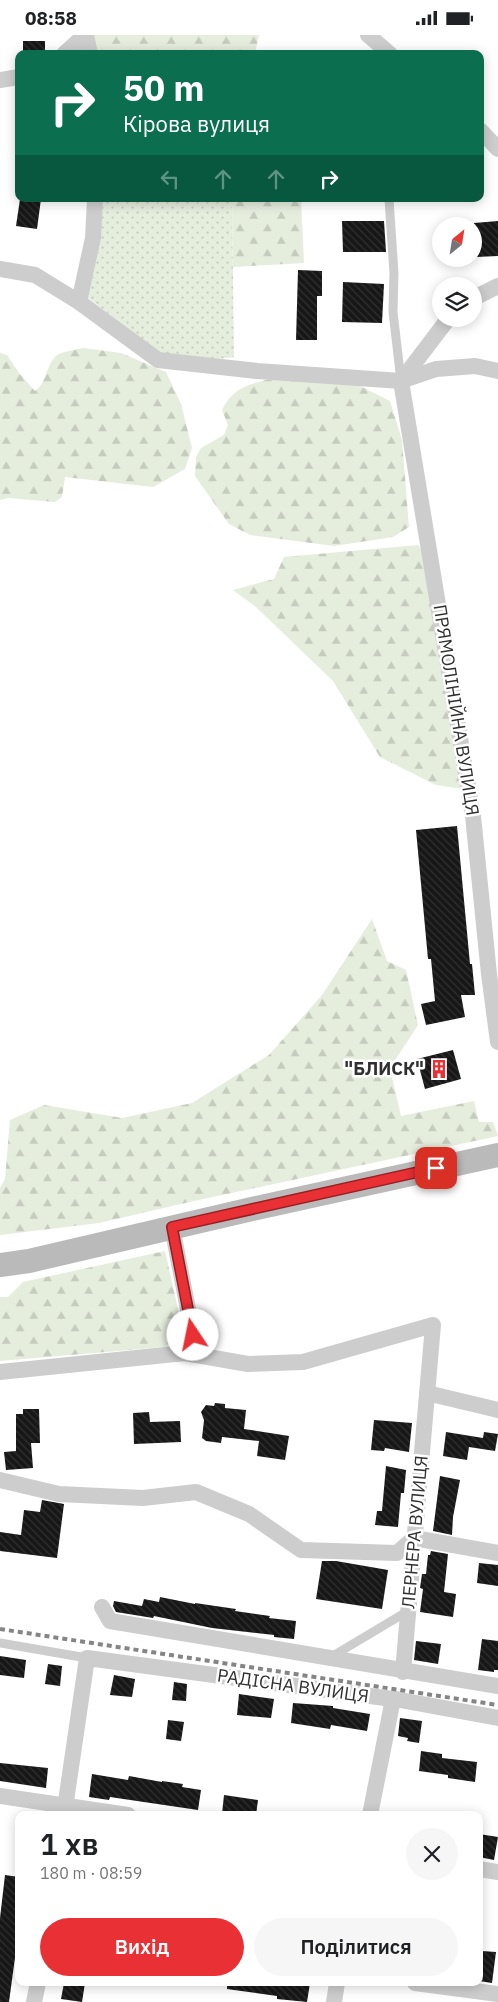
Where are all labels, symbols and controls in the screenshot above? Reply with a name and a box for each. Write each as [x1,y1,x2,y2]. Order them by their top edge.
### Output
text: 08:58 [25,6,77,30]
text: 50 m [123,65,205,111]
icon: right [40,70,105,135]
text: Кірова вулиця [123,109,270,138]
icon: left [156,165,184,193]
icon: ahead [209,165,237,193]
icon: ahead [262,165,290,193]
icon: right [315,165,343,193]
north arrow [432,217,482,267]
map controls [432,217,482,327]
button: layers [432,277,482,327]
street label: ПРЯМОЛІНІЙНА ВУЛИЦЯ [428,603,485,817]
place label: "БЛИСК" [344,1057,424,1080]
building icon: "БЛИСК" [428,1058,450,1080]
pin [415,1147,457,1189]
icon: arrive [422,1154,450,1182]
position arrow [166,1308,218,1360]
street label: ЛЕРНЕРА ВУЛИЦЯ [396,1454,433,1610]
street label: РАДІСНА ВУЛИЦЯ [216,1663,370,1708]
text: 1 хв [40,1824,99,1863]
button: close [406,1828,458,1880]
text: 180 m · 08:59 [40,1863,142,1883]
button: Вихід [40,1918,244,1976]
button: Поділитися [254,1918,458,1976]

